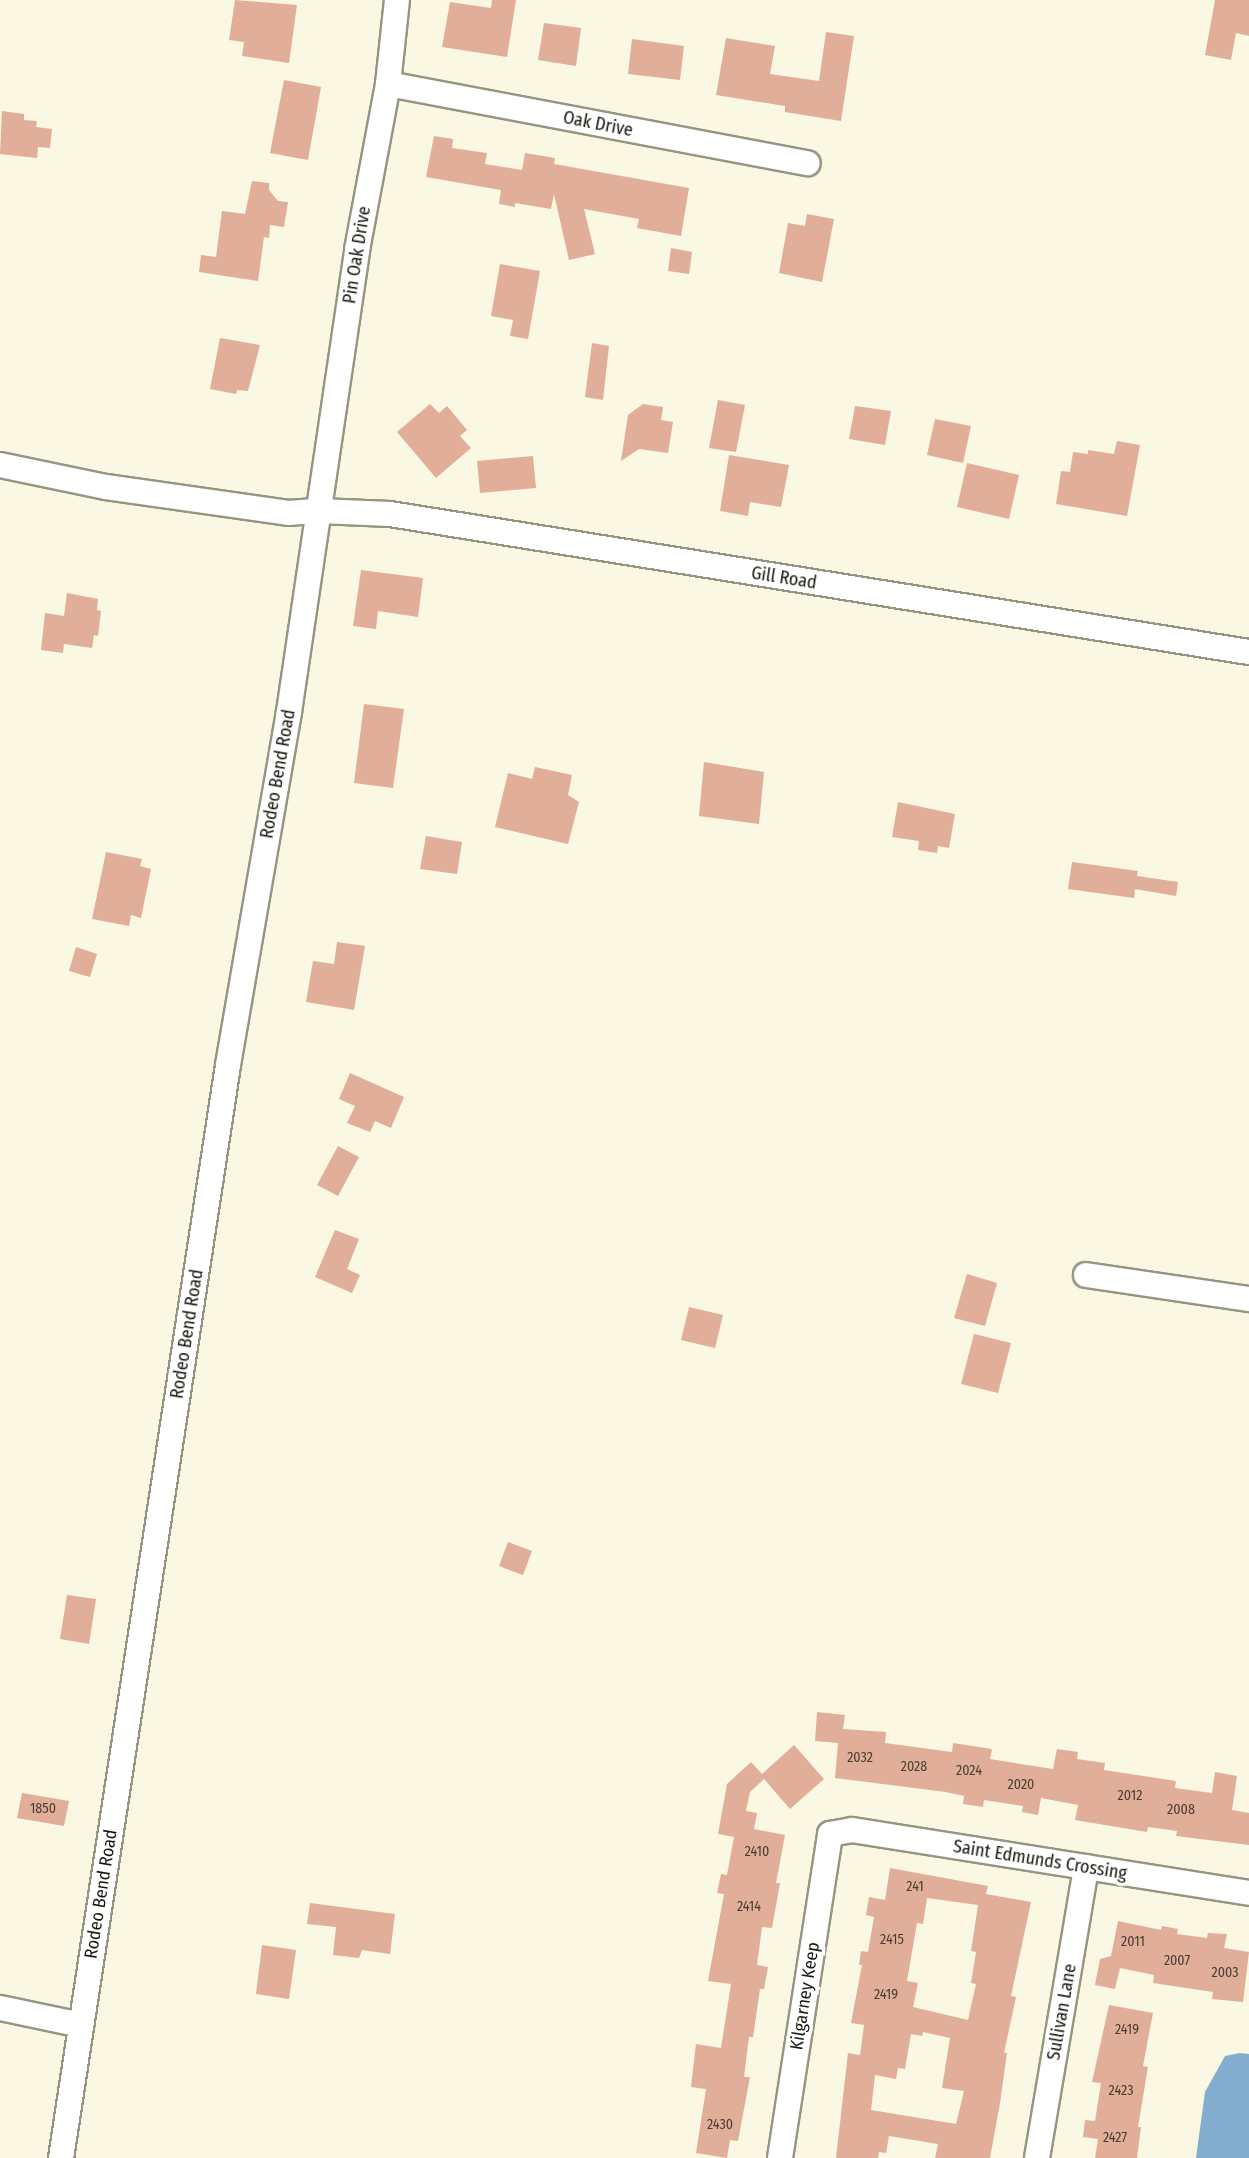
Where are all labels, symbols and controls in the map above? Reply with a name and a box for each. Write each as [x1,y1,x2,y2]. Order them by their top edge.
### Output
street label: Oak Drive [561,107,635,141]
street label: Pin Oak Drive [339,205,375,305]
street label: Gill Road [750,562,818,594]
street label: Rodeo Bend Road [256,708,300,840]
street label: Rodeo Bend Road [166,1268,208,1400]
house number: 2032 [847,1750,873,1766]
house number: 2028 [901,1759,927,1775]
house number: 2024 [956,1763,982,1779]
house number: 2020 [1008,1777,1034,1793]
house number: 2012 [1118,1788,1142,1804]
house number: 1850 [30,1801,56,1817]
house number: 2008 [1167,1802,1195,1818]
street label: Rodeo Bend Road [80,1828,122,1960]
street label: Saint Edmunds Crossing [952,1836,1128,1884]
house number: 2410 [745,1844,769,1860]
house number: 241 [906,1879,924,1895]
house number: 2414 [737,1899,761,1915]
house number: 2415 [880,1932,904,1948]
house number: 2011 [1121,1934,1145,1950]
street label: Kilgarney Keep [786,1940,824,2052]
house number: 2007 [1164,1953,1190,1969]
street label: Sullivan Lane [1043,1962,1081,2062]
house number: 2003 [1212,1965,1238,1981]
house number: 2419 [874,1987,898,2003]
house number: 2419 [1115,2022,1139,2038]
house number: 2423 [1109,2083,1133,2099]
house number: 2430 [707,2117,733,2133]
house number: 2427 [1103,2130,1127,2146]

